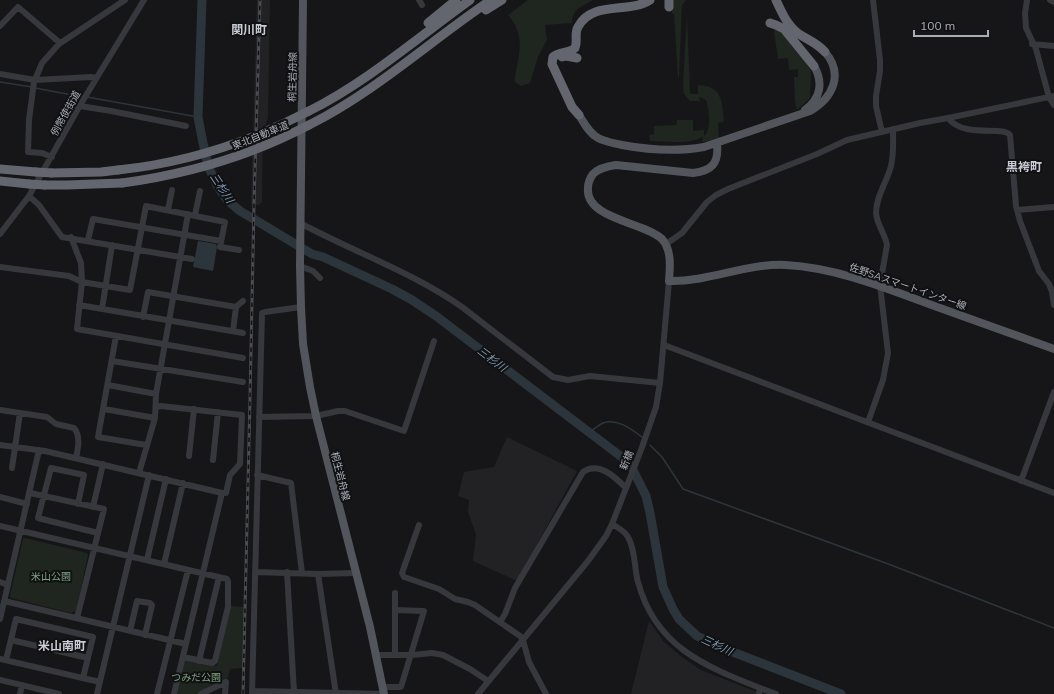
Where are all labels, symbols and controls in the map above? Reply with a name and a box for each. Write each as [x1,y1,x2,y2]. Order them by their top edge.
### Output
scale bar [914,12,988,38]
text: 100 m [920,18,955,33]
district label: 関川町 [231,22,267,37]
street label: 桐生岩舟線 [286,52,299,102]
street label: 例幣使街道 [47,88,83,139]
street label: 東北自動車道 [230,118,290,153]
district label: 黒袴町 [1006,159,1042,174]
water label: 三杉川 [207,170,237,206]
street label: 佐野SAスマートインター線 [847,260,968,313]
water label: 三杉川 [475,343,510,375]
street label: 新橋 [617,448,636,472]
street label: 桐生岩舟線 [328,450,353,502]
park label: 米山公園 [31,570,71,583]
water label: 三杉川 [699,632,736,659]
district label: 米山南町 [38,638,86,653]
park label: つみだ公園 [171,671,221,684]

